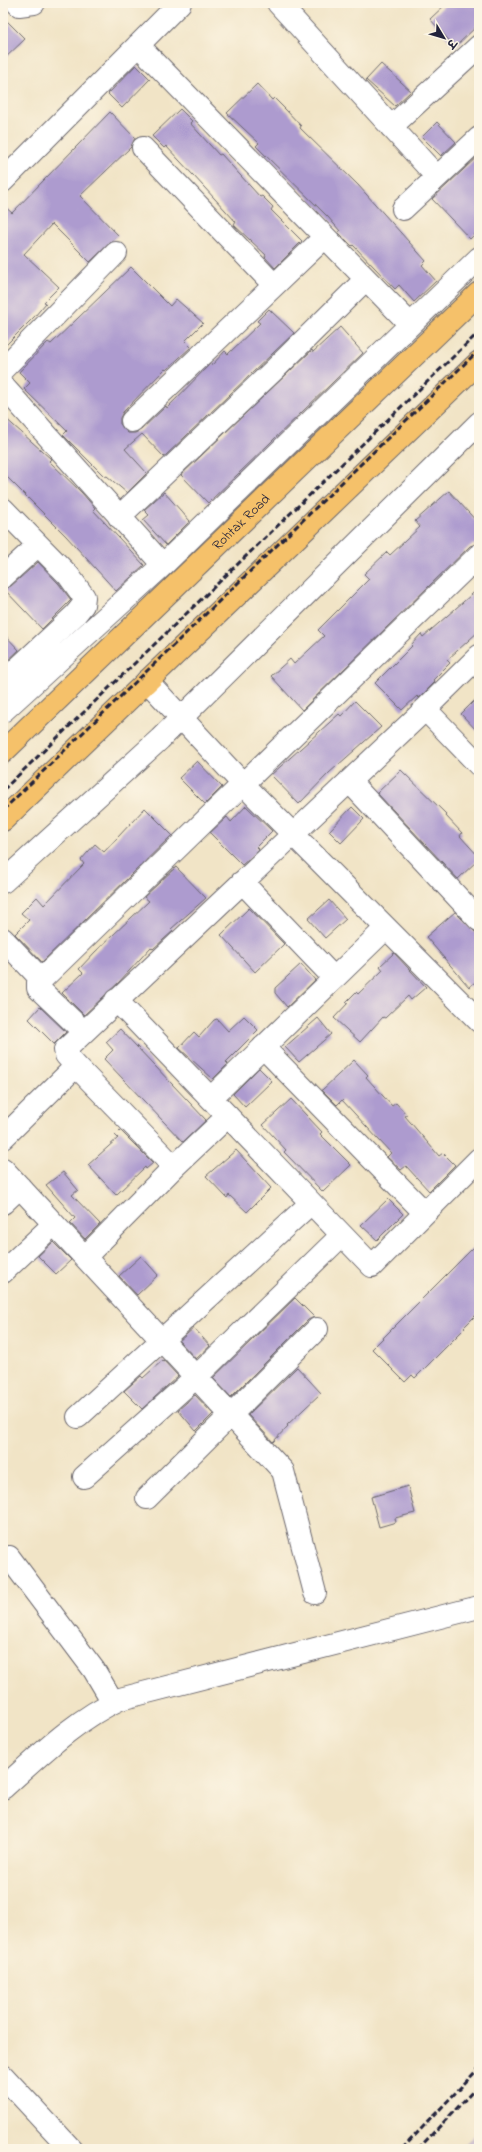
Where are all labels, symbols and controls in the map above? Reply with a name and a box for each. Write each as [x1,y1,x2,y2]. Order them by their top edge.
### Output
north arrow [424,18,464,58]
text: उ [442,35,460,53]
street label: Rohtak Road [207,489,275,555]

